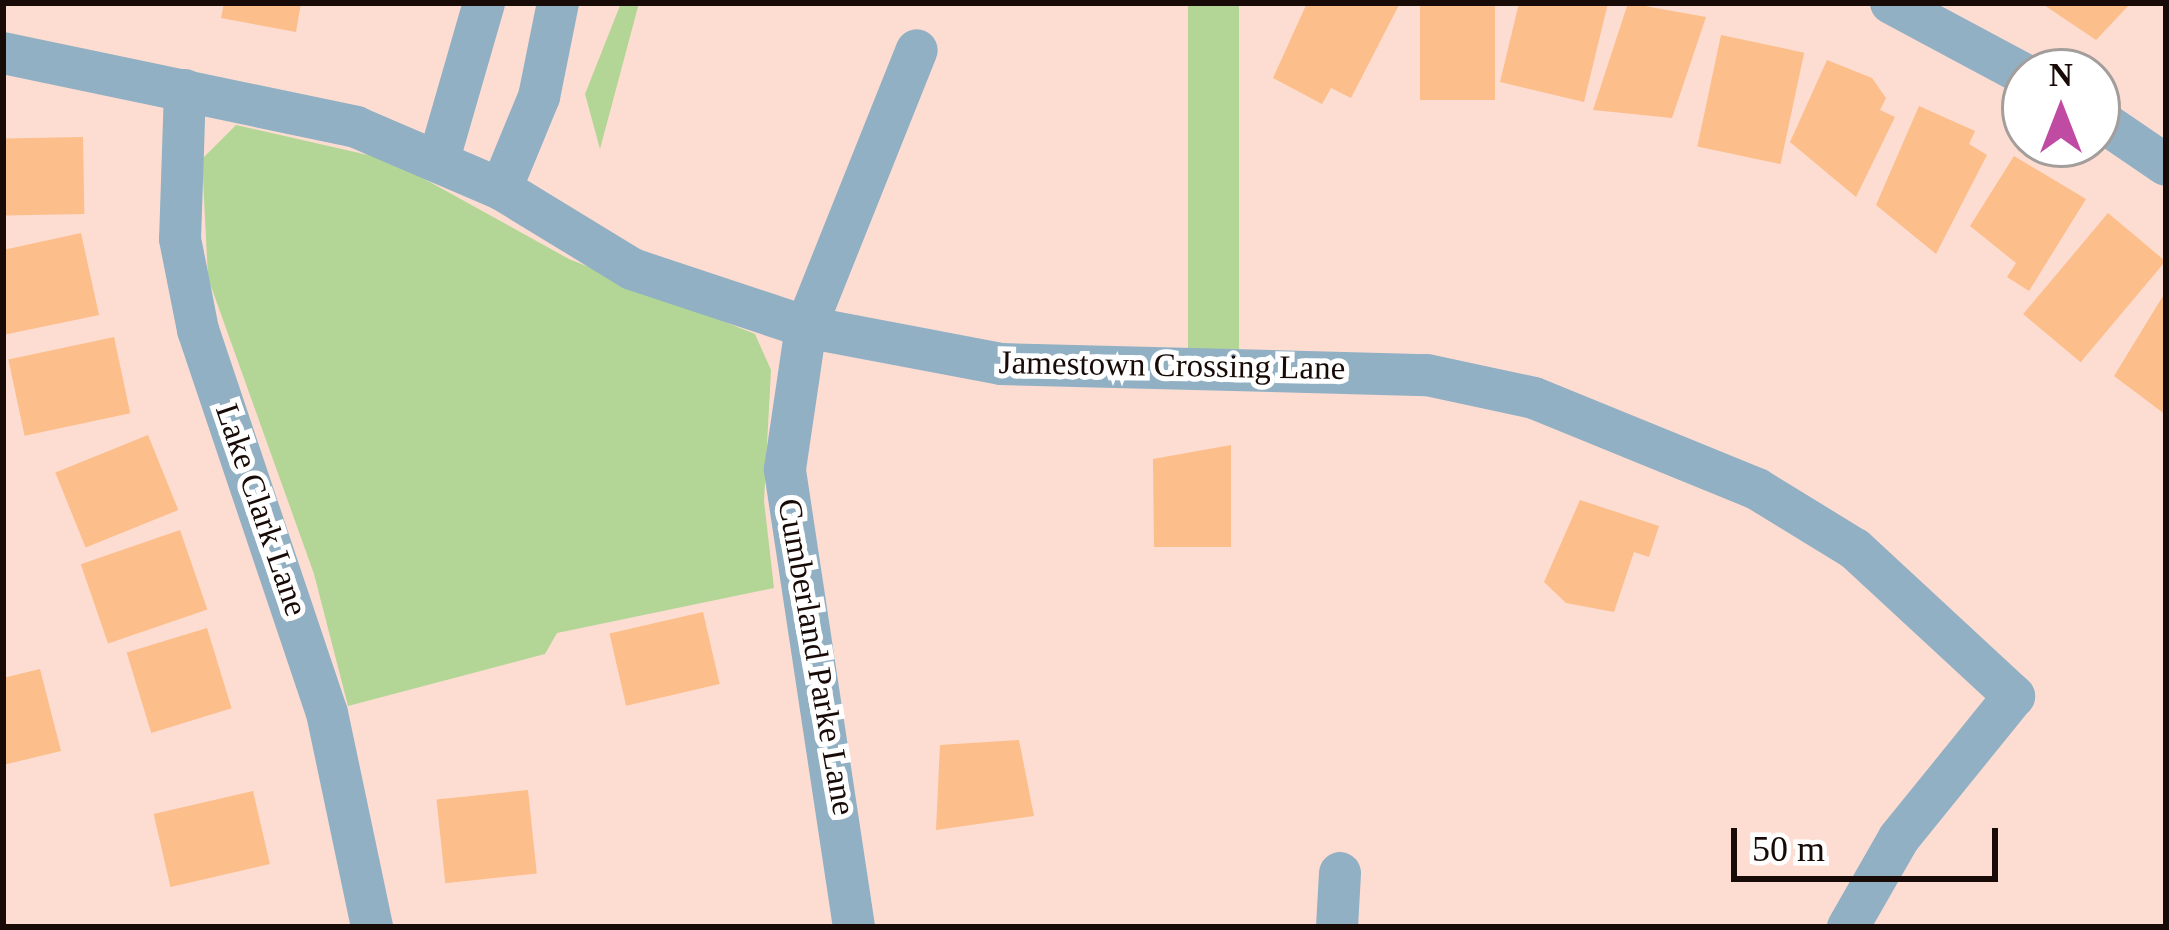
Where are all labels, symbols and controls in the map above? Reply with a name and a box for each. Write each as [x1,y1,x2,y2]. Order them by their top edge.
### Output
north arrow [2001,48,2121,168]
text: N [2049,57,2073,93]
street label: Jamestown Crossing Lane [998,343,1346,389]
street label: Lake Clark Lane [206,399,316,621]
street label: Cumberland Parke Lane [769,496,863,818]
scale bar [1737,804,2004,878]
text: 50 m [1752,829,1825,869]

